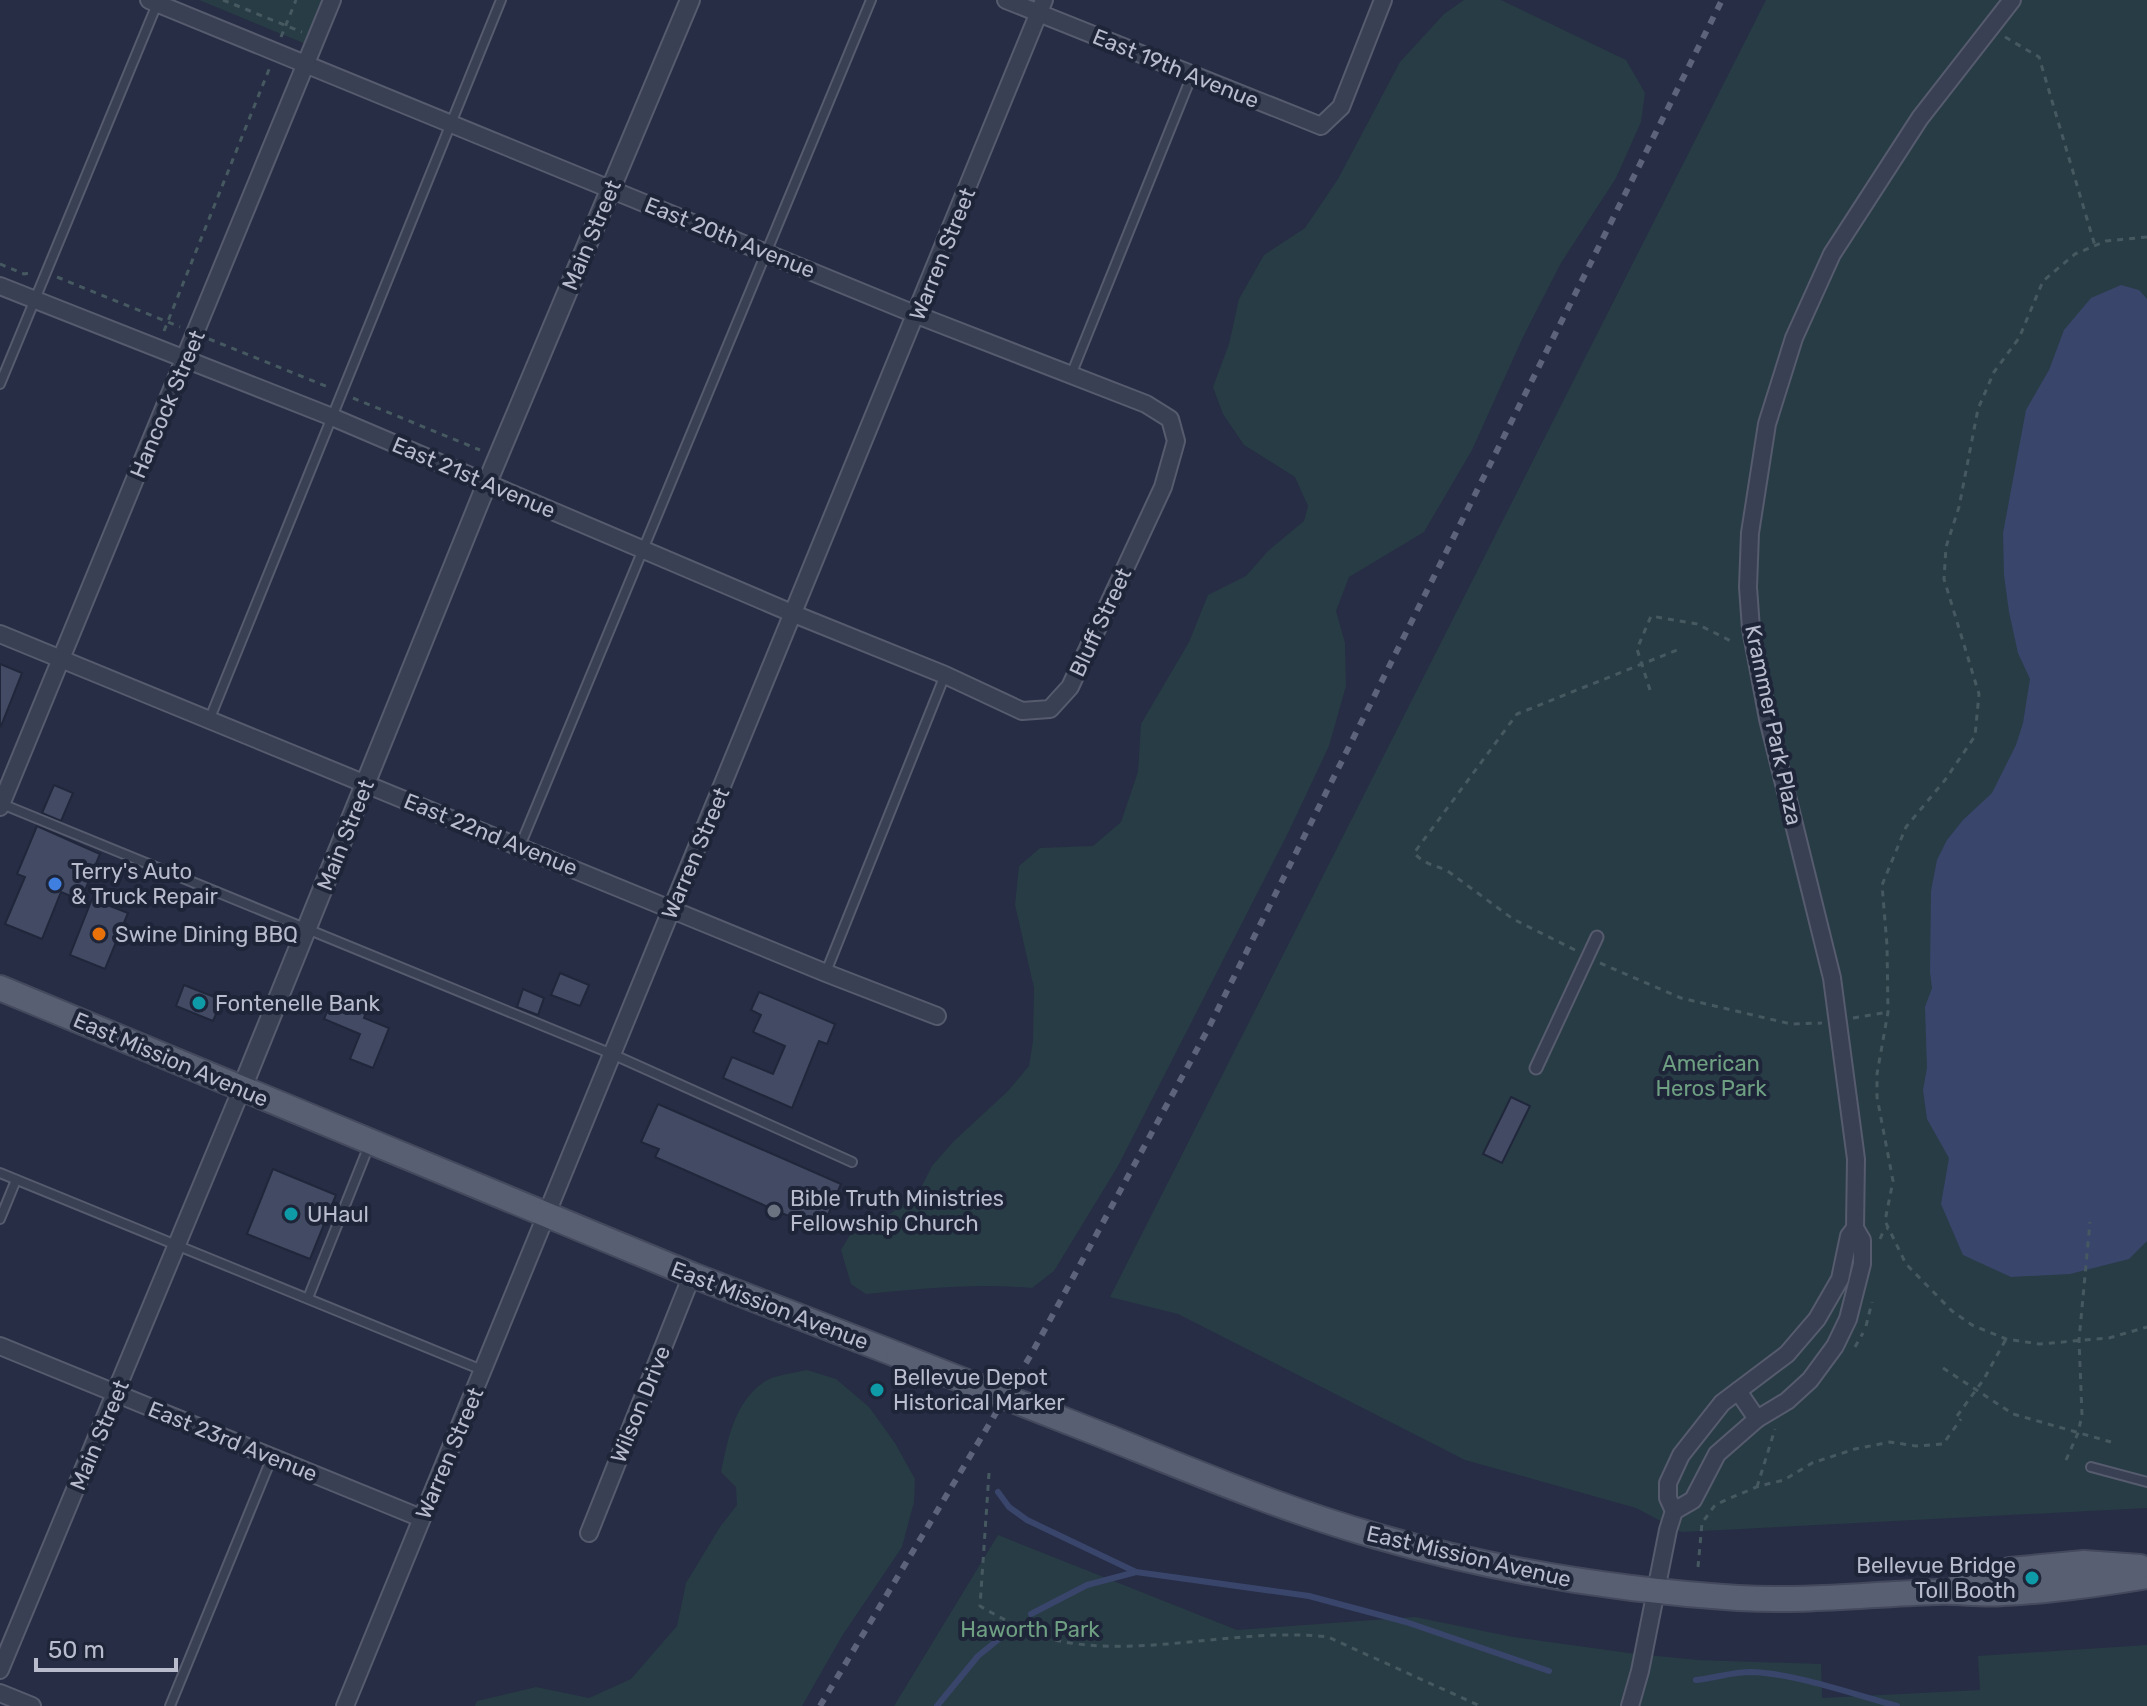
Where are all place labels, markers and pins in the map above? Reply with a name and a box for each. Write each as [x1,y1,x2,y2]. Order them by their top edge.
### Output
place label: Terry's Auto & Truck Repair [71,858,219,910]
marker: Terry's Auto & Truck Repair [46,875,64,893]
place label: Swine Dining BBQ [115,921,298,948]
marker: Swine Dining BBQ [90,925,108,943]
place label: Fontenelle Bank [215,990,381,1017]
marker: Fontenelle Bank [190,994,208,1012]
place label: Bible Truth Ministries Fellowship Church [790,1185,1004,1237]
place label: UHaul [307,1201,369,1228]
marker: Bible Truth Ministries Fellowship Church [765,1202,783,1220]
marker: UHaul [282,1205,300,1223]
place label: Bellevue Depot Historical Marker [893,1364,1065,1416]
marker: Bellevue Depot Historical Marker [868,1381,886,1399]
place label: Bellevue Bridge Toll Booth [1856,1552,2016,1604]
marker: Bellevue Bridge Toll Booth [2023,1569,2041,1587]

